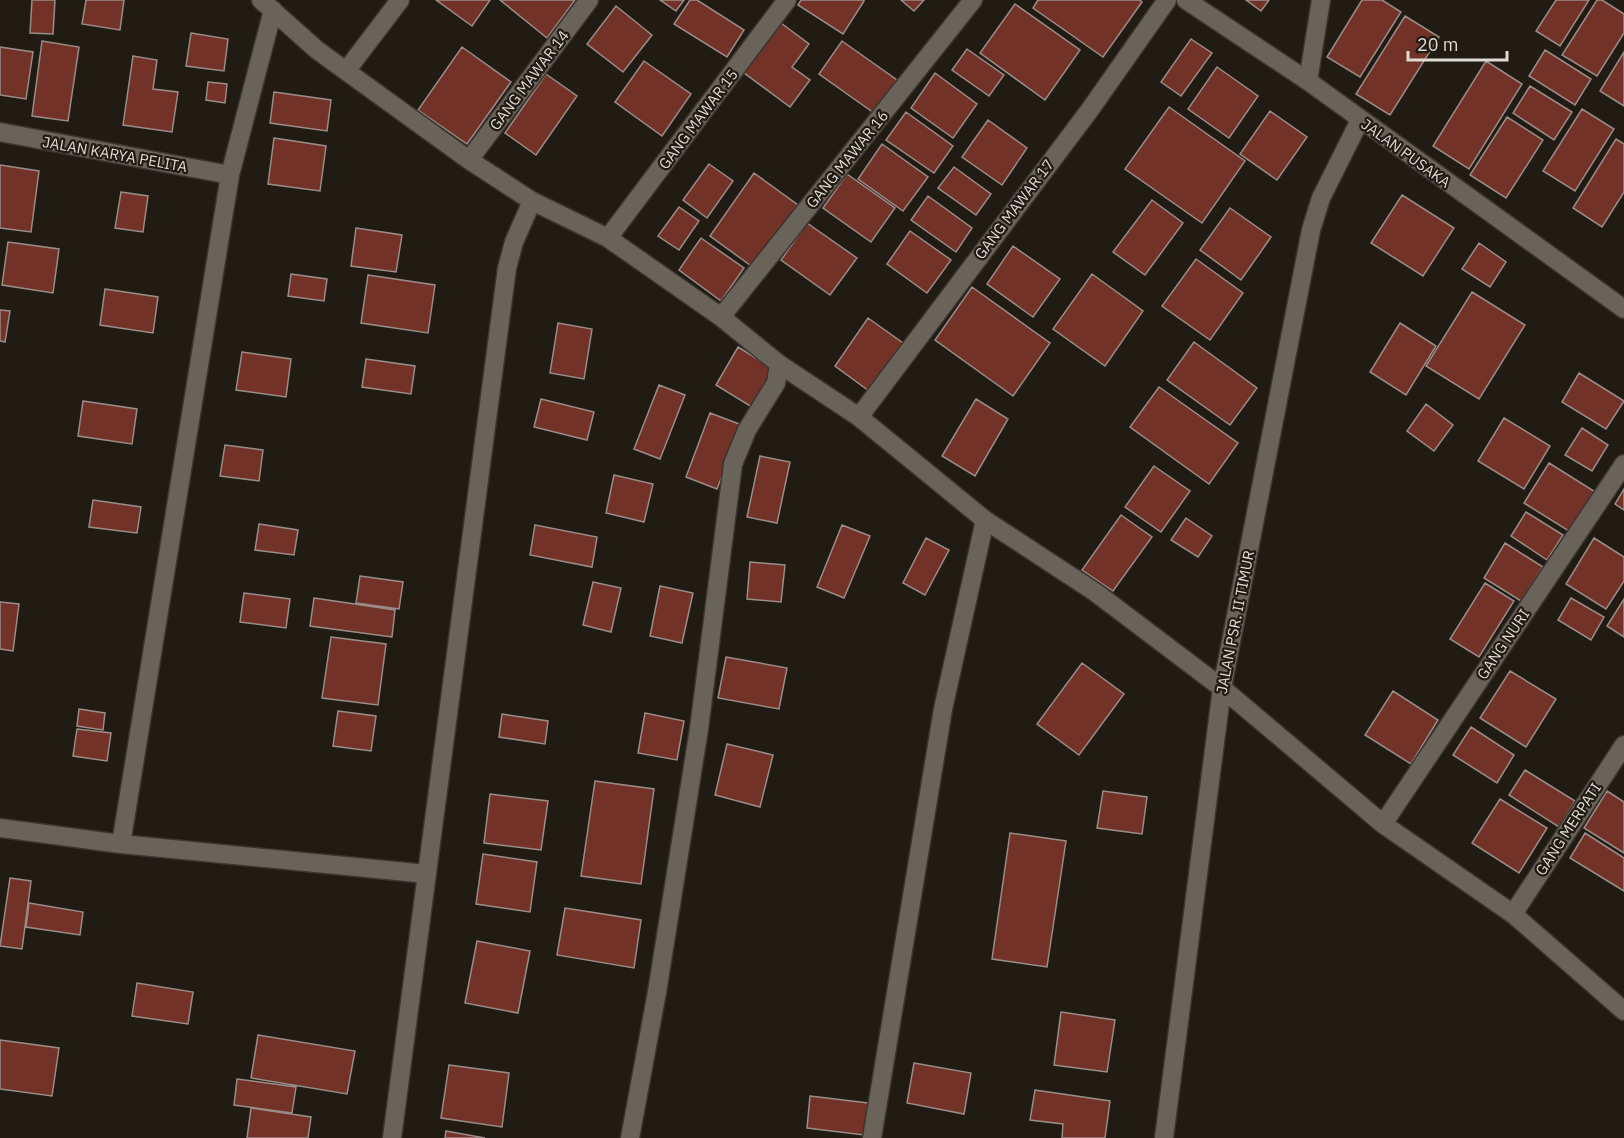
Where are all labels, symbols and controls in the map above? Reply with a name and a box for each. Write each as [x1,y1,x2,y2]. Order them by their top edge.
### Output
scale bar [1408,24,1507,62]
street label: GANG MAWAR 14 [485,26,573,134]
text: 20 m [1417,33,1459,56]
street label: GANG MAWAR 15 [654,65,742,173]
street label: GANG MAWAR 16 [802,106,892,212]
street label: JALAN PUSAKA [1358,114,1455,192]
street label: JALAN KARYA PELITA [41,132,189,176]
street label: GANG MAWAR 17 [970,155,1058,263]
street label: JALAN PSR. II TIMUR [1212,549,1258,695]
street label: GANG NURI [1472,605,1534,683]
street label: GANG MERPATI [1531,779,1605,879]

